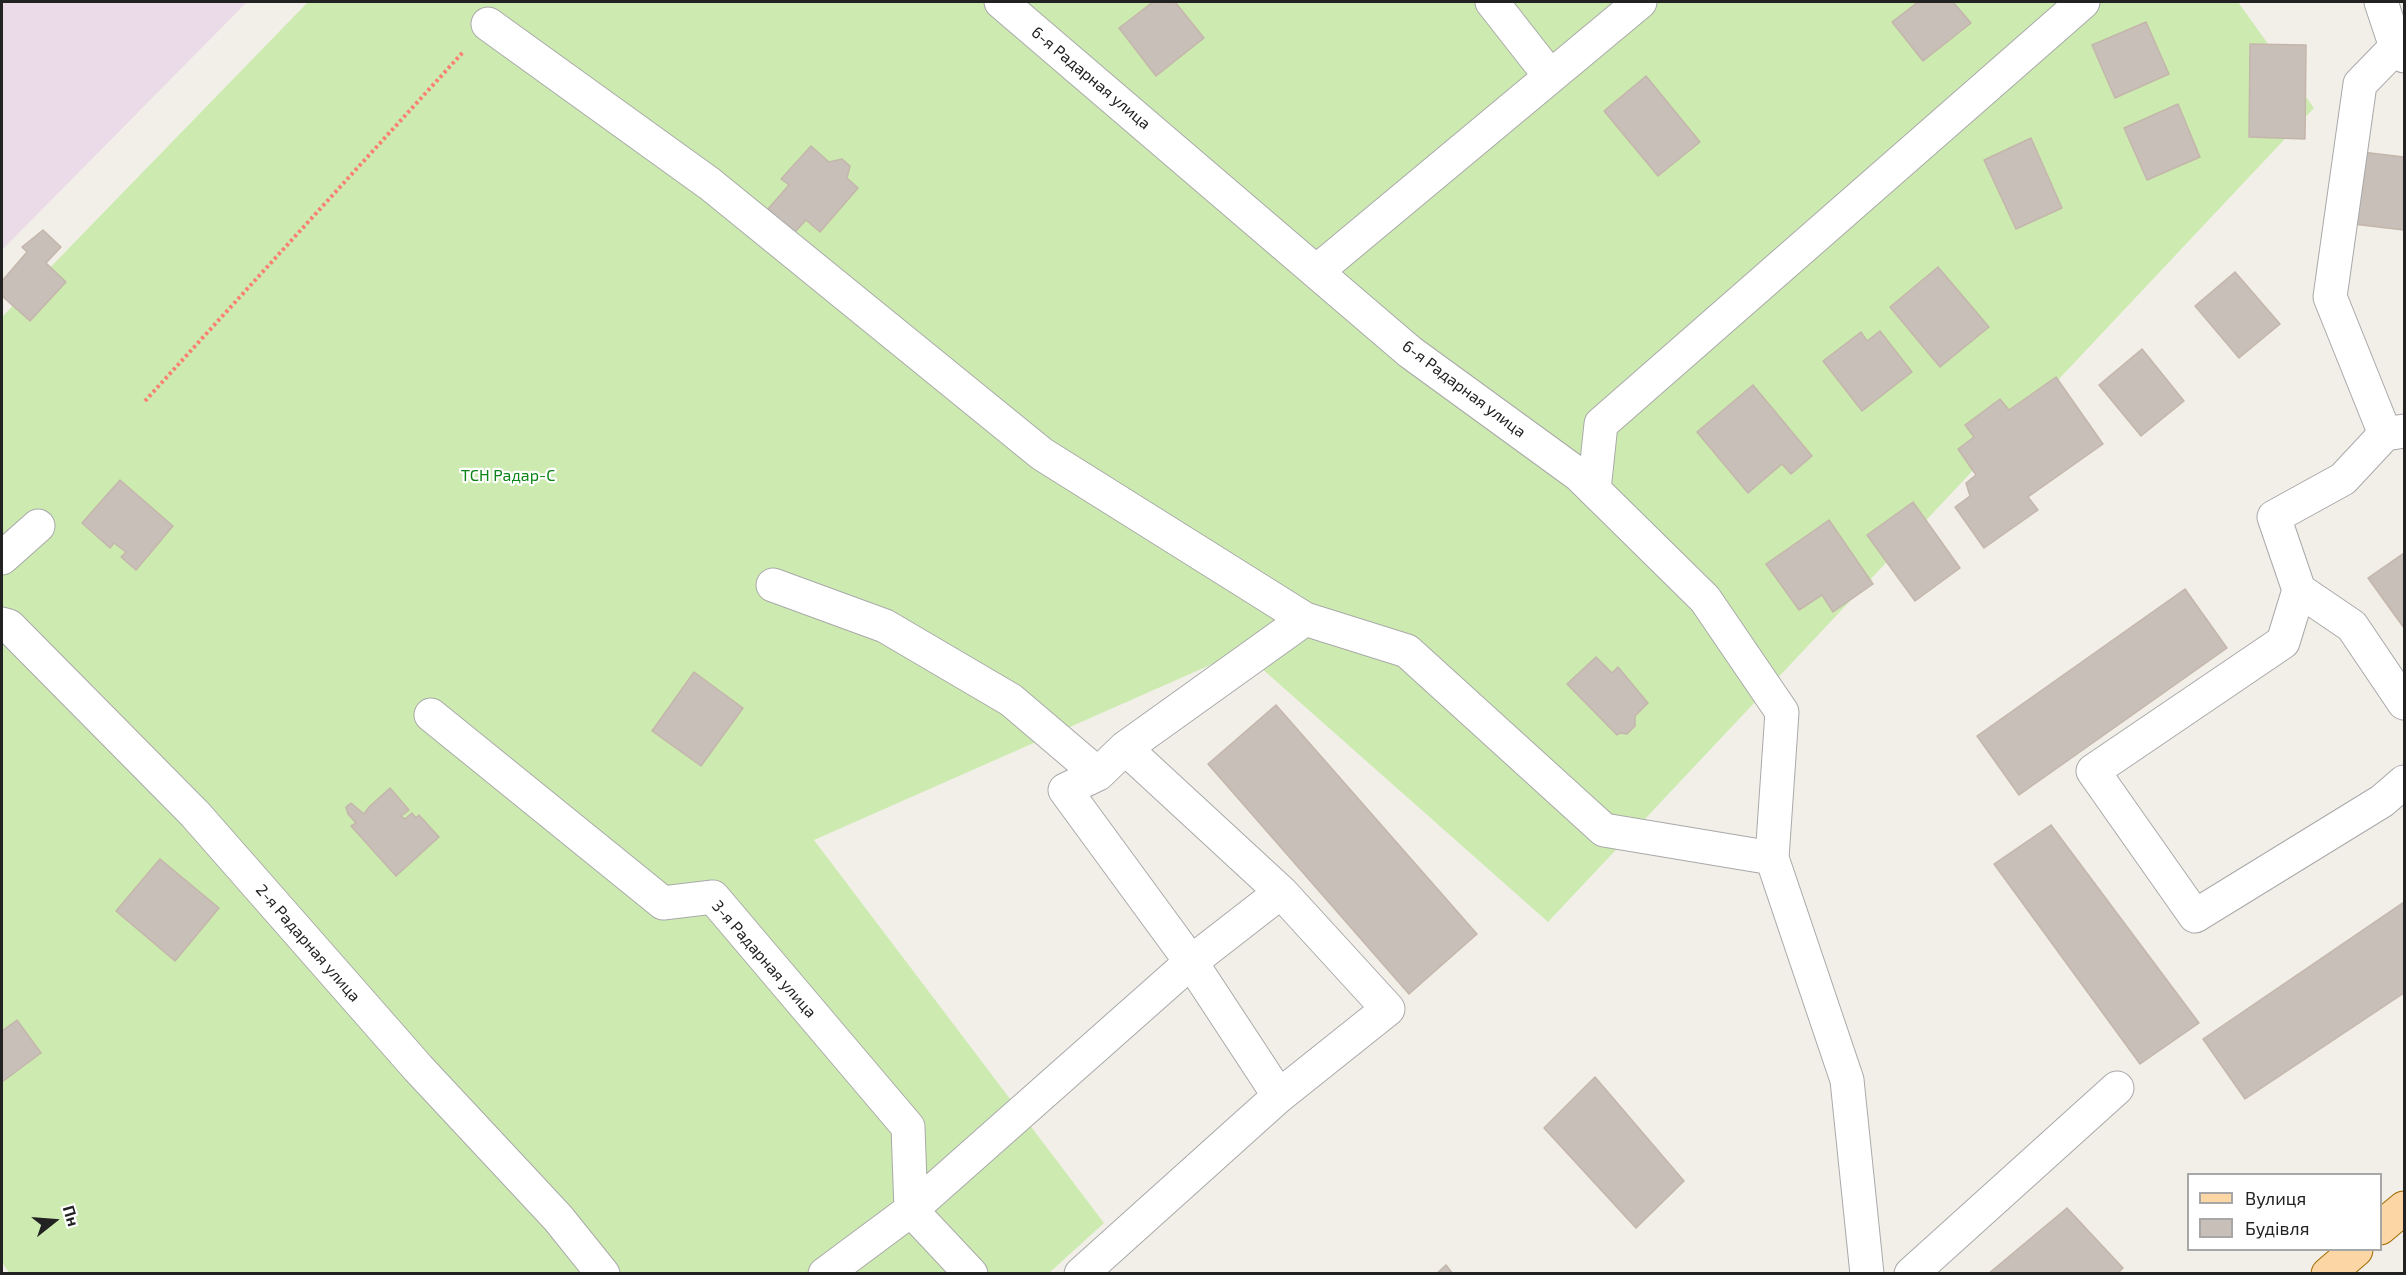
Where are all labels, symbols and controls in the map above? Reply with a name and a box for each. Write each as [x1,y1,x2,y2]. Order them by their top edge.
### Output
street label: 6-я Радарная улица [1028,23,1154,133]
street label: 6-я Радарная улица [1399,336,1529,442]
park label: ТСН Радар-С [461,466,555,486]
street label: 2-я Радарная улица [252,880,364,1006]
street label: 3-я Радарная улица [708,896,820,1022]
legend [2187,1173,2382,1251]
text: Вулиця [2245,1187,2306,1209]
north arrow [24,1191,84,1251]
text: Пн [60,1203,84,1228]
text: Будівля [2245,1217,2309,1239]

